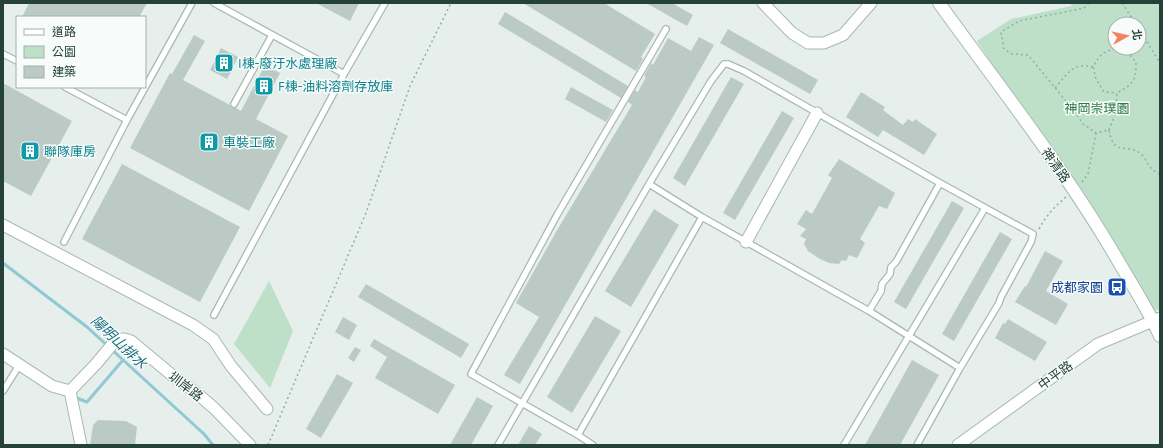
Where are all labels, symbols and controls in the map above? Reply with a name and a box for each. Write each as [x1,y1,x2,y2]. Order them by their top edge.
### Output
legend [16,16,146,88]
north arrow [1107,16,1147,56]
text: 道路 [52,25,76,39]
text: 北 [1129,28,1144,41]
text: 公園 [52,45,76,59]
building icon: I棟-廢汙水處理廠 [213,52,235,74]
place label: I棟-廢汙水處理廠 [238,56,337,71]
text: 建築 [52,65,76,79]
building icon: F棟-油料溶劑存放庫 [253,75,275,97]
place label: F棟-油料溶劑存放庫 [278,79,393,94]
park label: 神岡崇璞園 [1064,101,1130,116]
building icon: 車裝工廠 [198,131,220,153]
place label: 車裝工廠 [223,135,275,150]
building icon: 聯隊庫房 [19,140,41,162]
place label: 聯隊庫房 [44,144,96,159]
street label: 神清路 [1038,145,1073,186]
bus stop icon: 成都家園 [1106,276,1128,298]
place label: 成都家園 [1051,280,1103,295]
water label: 陽明山排水 [87,312,151,373]
street label: 中平路 [1035,358,1075,393]
street label: 圳岸路 [166,369,206,404]

